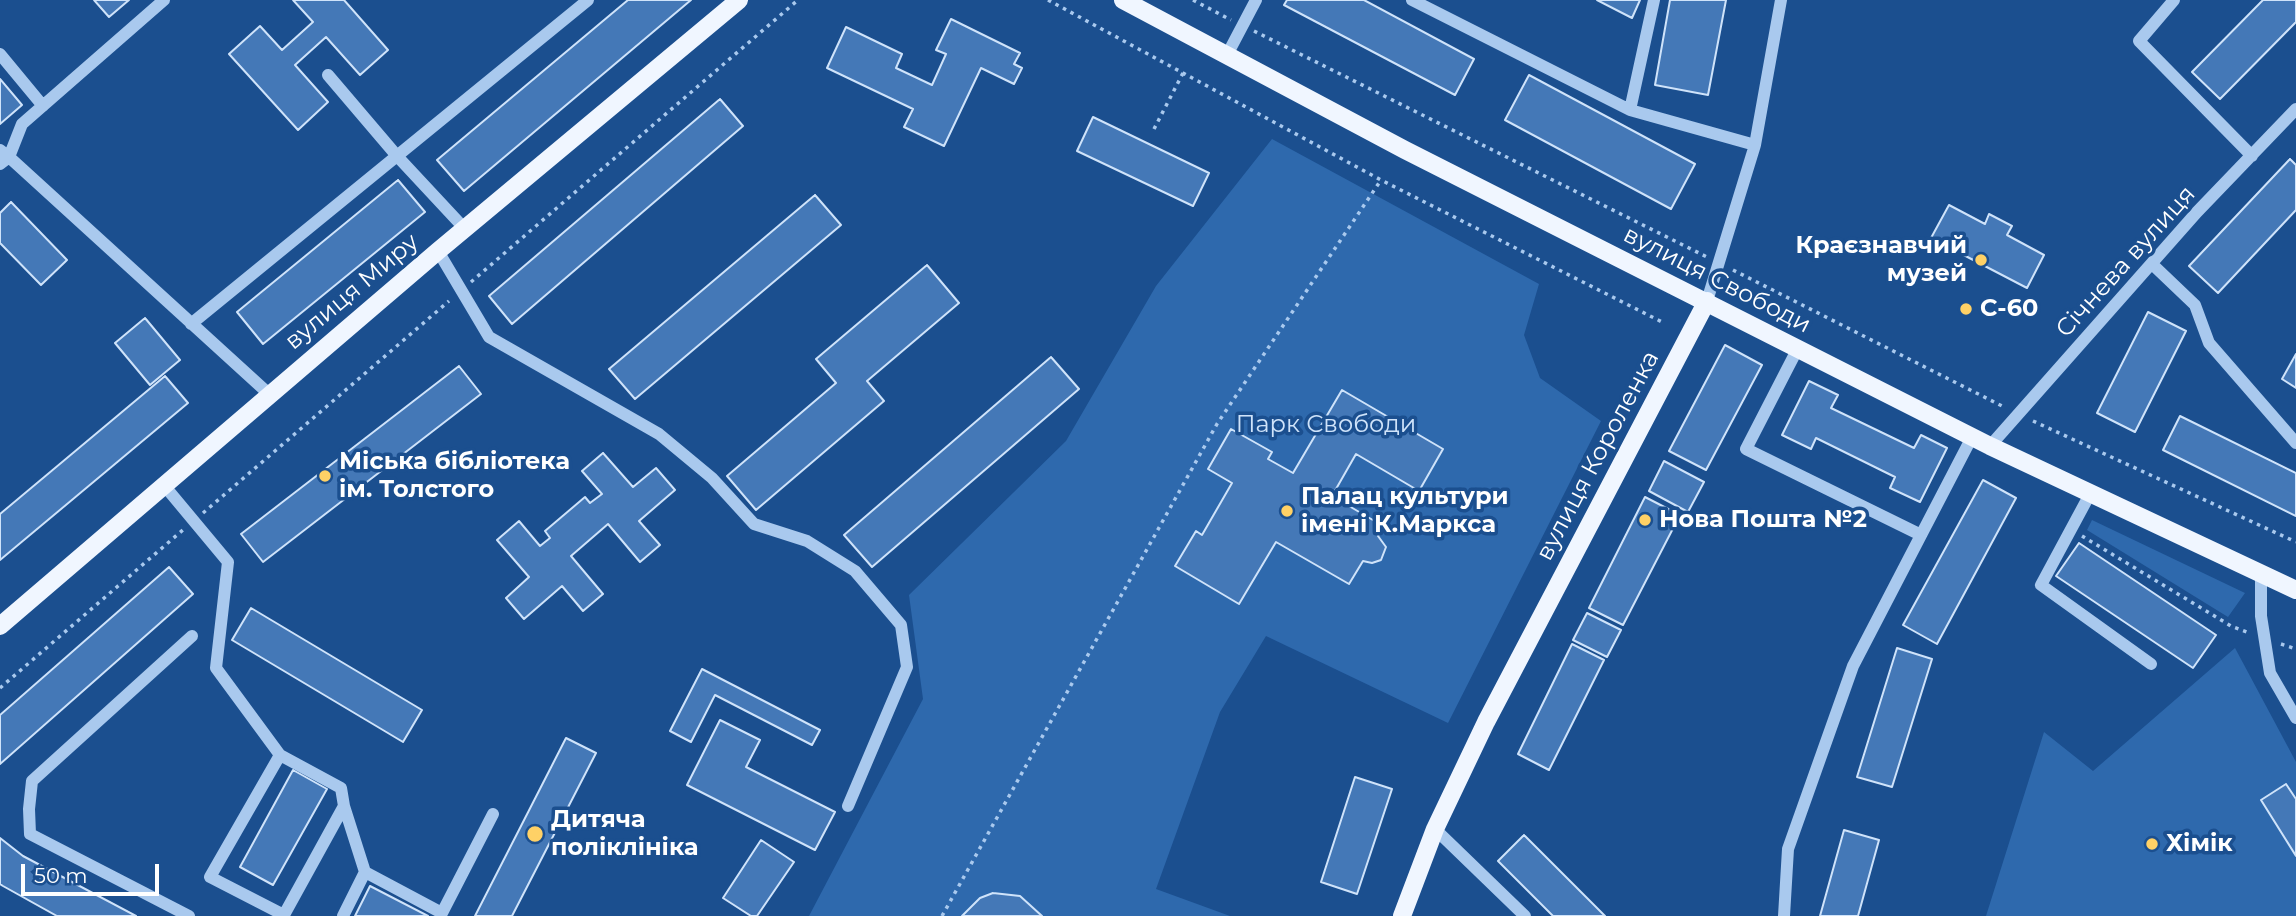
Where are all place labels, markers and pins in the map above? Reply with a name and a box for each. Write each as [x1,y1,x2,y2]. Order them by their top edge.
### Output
place label: Краєзнавчий музей [1796,232,1967,288]
marker: Краєзнавчий музей [1973,252,1989,268]
place label: С-60 [1980,295,2038,323]
marker: С-60 [1958,301,1974,317]
place label: Міська бібліотека ім. Толстого [339,448,570,504]
marker: Міська бібліотека ім. Толстого [317,468,333,484]
place label: Палац культури імені К.Маркса [1301,483,1509,539]
marker: Палац культури імені К.Маркса [1279,503,1295,519]
place label: Нова Пошта №2 [1659,506,1867,534]
marker: Нова Пошта №2 [1637,512,1653,528]
place label: Дитяча поліклініка [551,806,699,862]
marker: Дитяча поліклініка [525,824,545,844]
place label: Хімік [2166,830,2233,858]
marker: Хімік [2144,836,2160,852]

